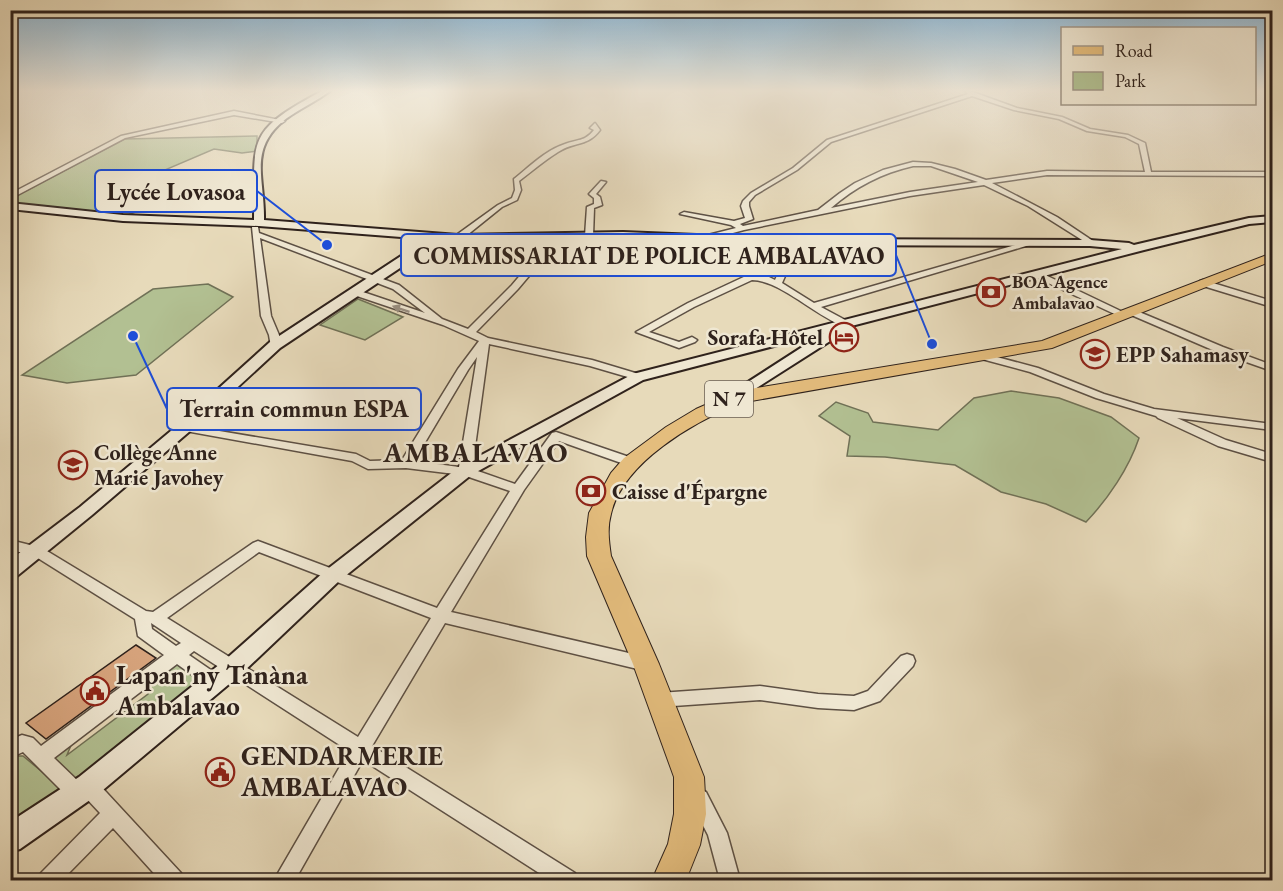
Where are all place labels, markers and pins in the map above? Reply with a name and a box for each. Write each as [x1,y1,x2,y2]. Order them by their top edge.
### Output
callout: Lycée Lovasoa [95,170,257,212]
callout: COMMISSARIAT DE POLICE AMBALAVAO [401,234,896,276]
place label: BOA Agence Ambalavao [1011,270,1108,314]
bank icon: BOA Agence Ambalavao [975,276,1007,308]
hotel icon: Sorafa Hôtel [828,321,860,353]
place label: Sorafa Hôtel [707,323,823,352]
school or university icon: EPP Sahamasy [1079,338,1111,370]
place label: EPP Sahamasy [1116,340,1249,369]
callout: Terrain commun ESPA [167,388,421,430]
place label: Collège Anne Marie Javohey [94,438,224,492]
school or university icon: Collège Anne Marie Javohey [57,449,89,481]
bank icon: Caisse d'Épargne [575,475,607,507]
place label: Caisse d'Épargne [612,477,767,506]
place label: Lapan'ny Tanàna Ambalavao [115,657,308,723]
public building icon: Lapan'ny Tanàna Ambalavao [79,675,111,707]
place label: GENDARMERIE AMBALAVAO [240,738,444,804]
public building icon: GENDARMERIE AMBALAVAO [204,756,236,788]

